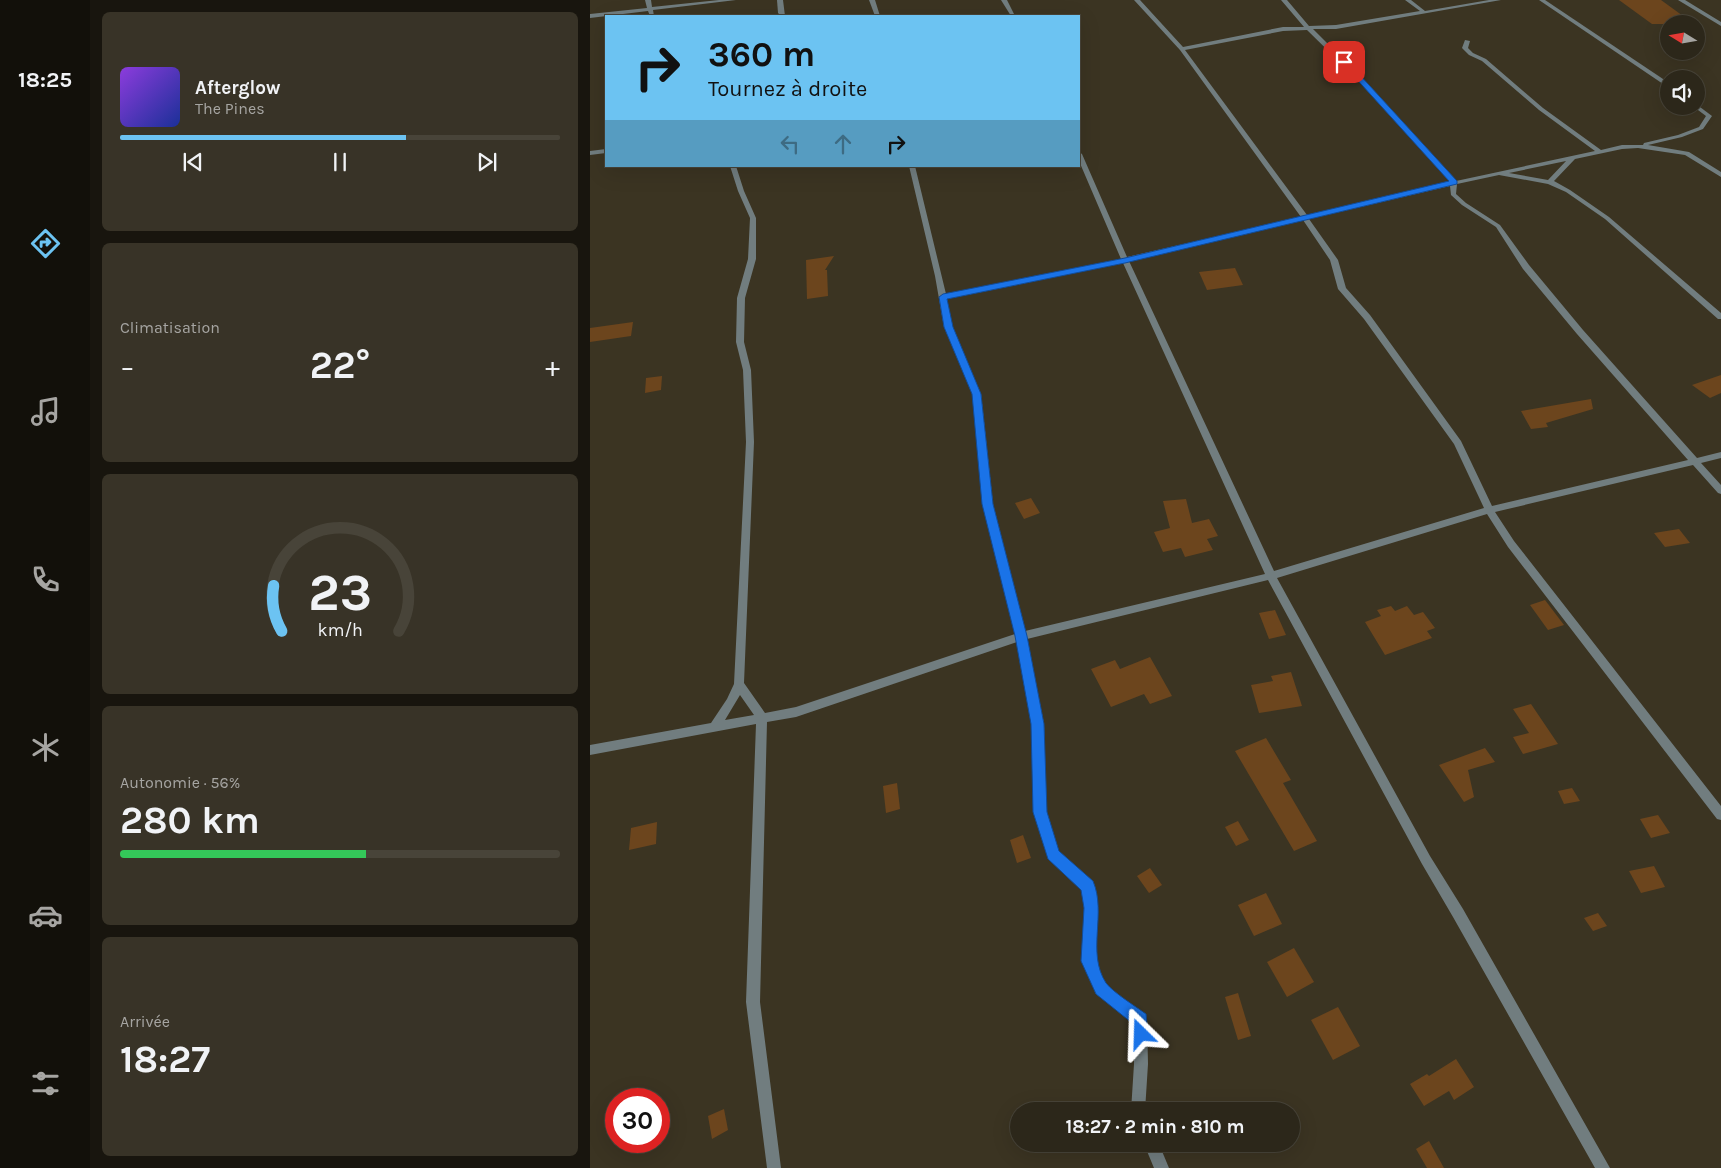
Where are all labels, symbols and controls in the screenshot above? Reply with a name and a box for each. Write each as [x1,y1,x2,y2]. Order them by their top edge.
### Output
north arrow [1660,15,1705,60]
map controls [1660,15,1705,115]
text: 360 m [708,34,815,75]
icon: right [625,35,690,100]
pin [1323,41,1365,83]
icon: arrive [1330,48,1358,76]
text: 18:25 [18,67,72,93]
button: sound [1660,70,1705,115]
text: Tournez à droite [708,76,867,102]
text: Afterglow [195,77,281,99]
text: The Pines [195,99,265,118]
icon: left [776,130,804,158]
icon: ahead [829,130,857,158]
icon: right [882,130,910,158]
icon: previous [179,148,207,176]
icon: pause [326,148,354,176]
icon: next [473,148,501,176]
icon: directions [28,226,63,261]
text: Climatisation [120,318,220,337]
text: 22° [310,343,370,388]
text: − [120,350,135,383]
text: + [545,350,560,383]
icon: music [28,394,63,429]
icon: phone [28,562,63,597]
text: 23 [308,562,372,623]
text: km/h [317,620,363,641]
icon: climate [28,730,63,765]
text: Autonomie · 56% [120,773,240,792]
text: 280 km [120,798,260,843]
icon: car [28,898,63,933]
position arrow [1114,1007,1166,1059]
text: Arrivée [120,1012,170,1031]
text: 18:27 [120,1037,210,1082]
icon: filters [28,1066,63,1101]
speed limit sign: 30 [605,1088,670,1153]
text: 18:27 · 2 min · 810 m [1066,1116,1244,1138]

